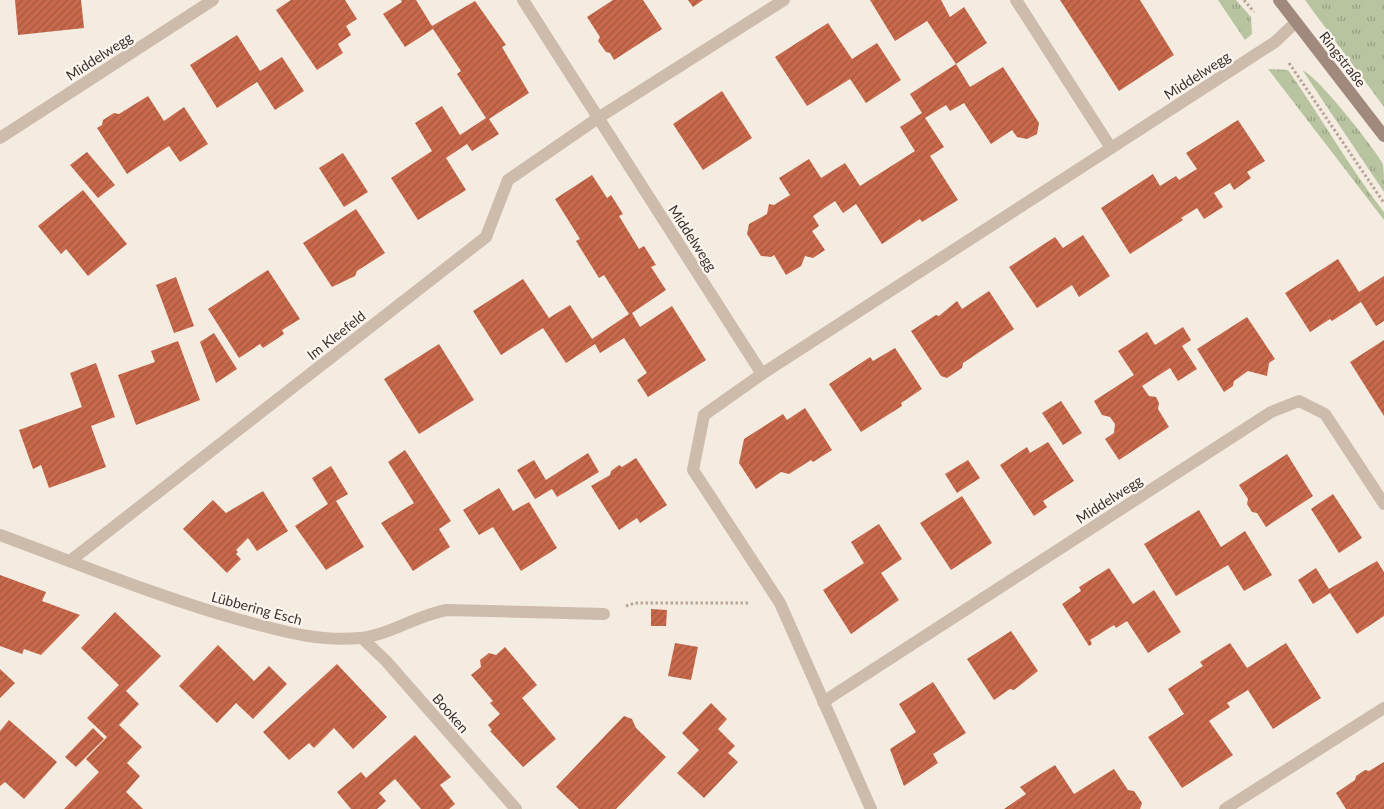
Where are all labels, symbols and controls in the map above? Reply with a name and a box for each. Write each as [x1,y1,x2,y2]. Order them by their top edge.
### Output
street label: Middelwegg [63,28,135,84]
street label: Ringstraße [1316,28,1370,90]
street label: Middelwegg [1161,47,1233,103]
street label: Middelwegg [665,202,721,274]
street label: Im Kleefeld [303,307,369,363]
street label: Middelwegg [1073,471,1145,527]
street label: Lübbering Esch [210,588,304,628]
street label: Booken [429,690,473,736]

